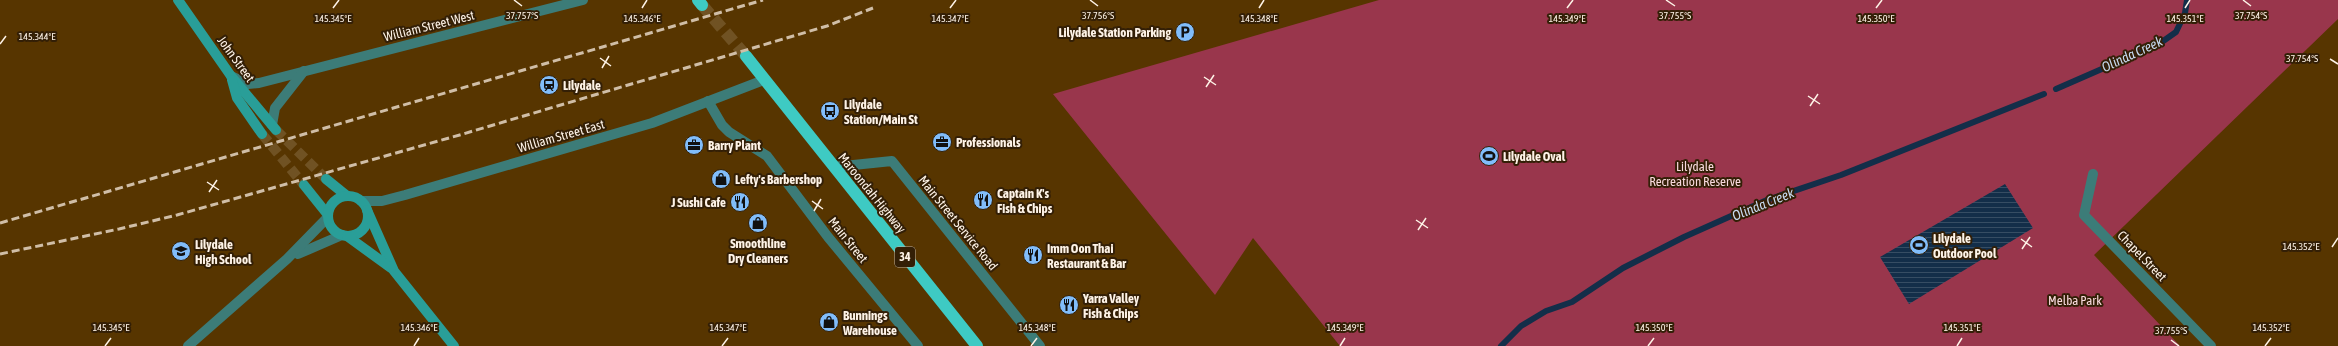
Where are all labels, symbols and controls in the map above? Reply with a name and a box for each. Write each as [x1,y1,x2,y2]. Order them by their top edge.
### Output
street label: William Street West [382,7,476,45]
text: 37.757°S [506,10,538,21]
text: 37.756°S [1082,10,1114,21]
text: 37.755°S [1659,10,1691,21]
text: 37.754°S [2235,10,2267,21]
text: 145.345°E [315,13,352,24]
text: 145.346°E [624,13,661,24]
text: 145.347°E [932,13,969,24]
text: 145.348°E [1241,13,1278,24]
text: 145.349°E [1549,13,1586,24]
text: 145.350°E [1858,13,1895,24]
text: 145.351°E [2167,13,2204,24]
parking icon: Lilydale Station Parking [1174,21,1196,43]
place label: Lilydale Station Parking [1059,25,1171,40]
text: 145.344°E [19,31,56,42]
street label: John Street [214,33,258,85]
water label: Olinda Creek [2099,33,2166,75]
text: 37.754°S [2286,53,2318,64]
station icon: Lilydale [538,74,560,96]
place label: Lilydale [563,78,601,93]
place label: Lilydale Station/Main St [844,97,918,127]
bus stop icon: Lilydale Station/Main St [819,100,841,122]
street label: William Street East [516,116,606,156]
office icon: Professionals [931,131,953,153]
office icon: Barry Plant [683,134,705,156]
place label: Professionals [956,135,1021,150]
place label: Barry Plant [708,138,761,153]
sports icon: Lilydale Oval [1478,145,1500,167]
place label: Lilydale Oval [1503,149,1566,164]
street label: Maroondah Highway [835,150,909,237]
park label: Lilydale Recreation Reserve [1649,159,1741,189]
shop icon: Lefty's Barbershop [710,168,732,190]
place label: Lefty's Barbershop [735,172,822,187]
street label: Main Street Service Road [915,173,1001,273]
water label: Olinda Creek [1730,184,1797,224]
place label: Captain K's Fish & Chips [997,186,1053,216]
restaurant icon: Captain K's Fish & Chips [972,189,994,211]
restaurant icon: J Sushi Cafe [729,191,751,213]
place label: J Sushi Cafe [670,195,726,210]
shop icon: Smoothline Dry Cleaners [747,212,769,234]
street label: Main Street [825,214,871,266]
street label: Chapel Street [2114,228,2170,284]
place label: Lilydale Outdoor Pool [1933,231,1997,261]
sports icon: Lilydale Outdoor Pool [1908,234,1930,256]
place label: Smoothline Dry Cleaners [728,236,788,266]
place label: Lilydale High School [195,237,252,267]
school or university icon: Lilydale High School [170,240,192,262]
place label: Imm Oon Thai Restaurant & Bar [1047,241,1127,271]
text: 145.352°E [2283,241,2320,252]
restaurant icon: Imm Oon Thai Restaurant & Bar [1022,244,1044,266]
road number: 34 [895,247,915,267]
place label: Yarra Valley Fish & Chips [1082,291,1140,321]
park label: Melba Park [2048,293,2102,308]
restaurant icon: Yarra Valley Fish & Chips [1058,294,1080,316]
place label: Bunnings Warehouse [842,308,897,338]
shop icon: Bunnings Warehouse [818,311,840,333]
text: 145.345°E [93,322,130,333]
text: 145.346°E [401,322,438,333]
text: 145.347°E [710,322,747,333]
text: 145.348°E [1019,322,1056,333]
text: 145.349°E [1327,322,1364,333]
text: 145.350°E [1636,322,1673,333]
text: 145.351°E [1944,322,1981,333]
text: 145.352°E [2253,322,2290,333]
text: 37.755°S [2155,325,2187,336]

